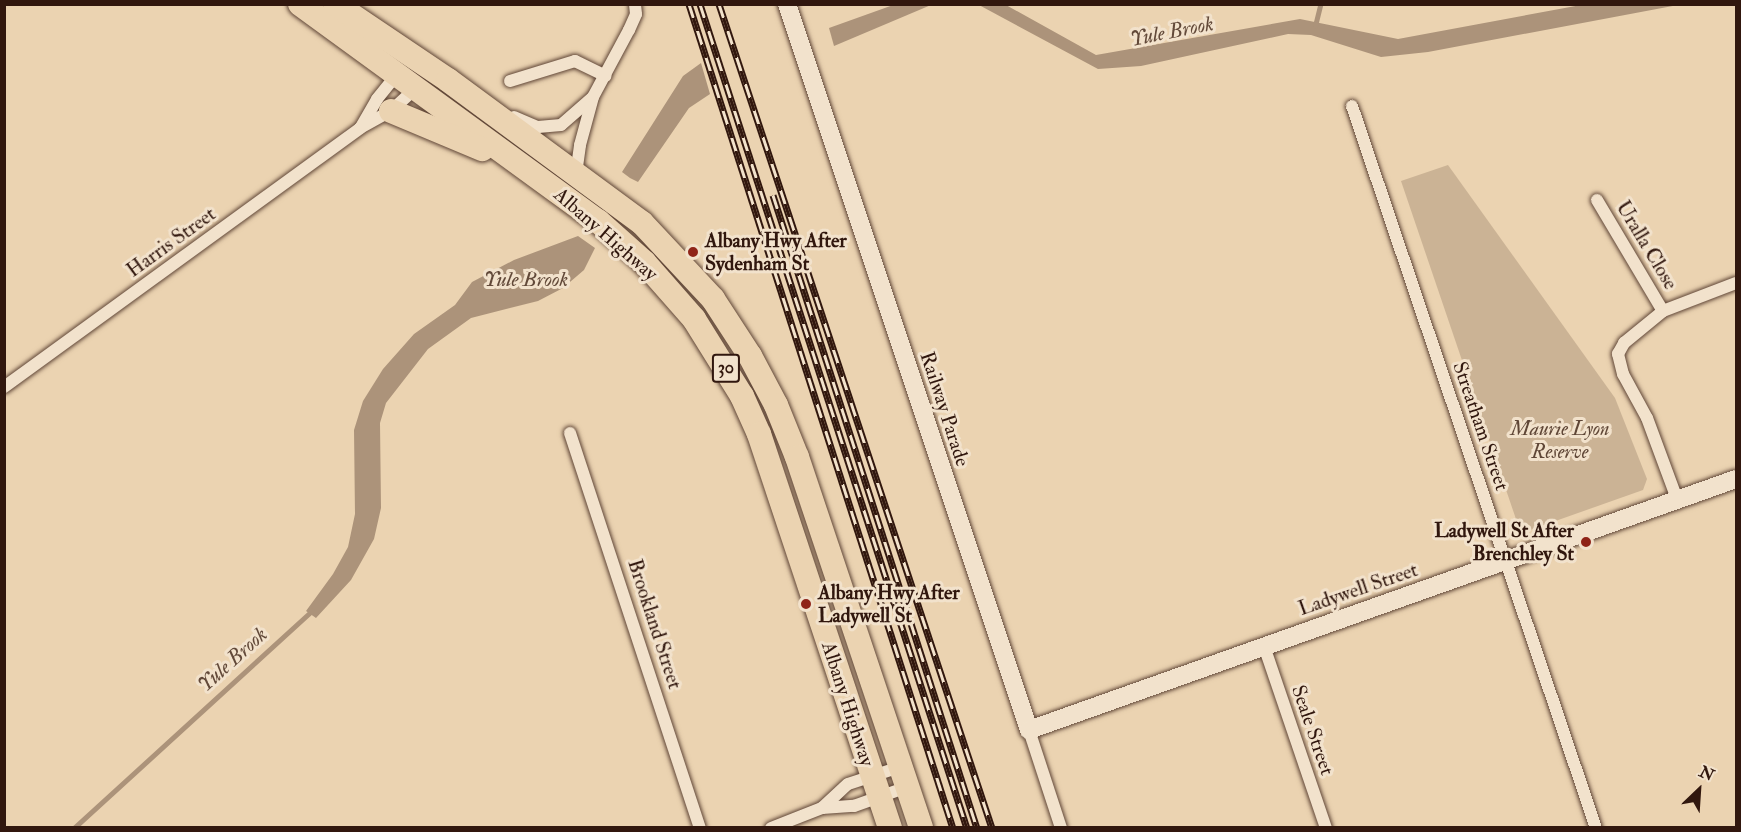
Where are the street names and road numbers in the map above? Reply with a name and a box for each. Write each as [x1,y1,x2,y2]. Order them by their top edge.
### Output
street label: Albany Highway [549,182,663,286]
street label: Uralla Close [1611,196,1683,294]
street label: Harris Street [122,202,220,282]
street label: Railway Parade [915,348,975,470]
road number: 30 [711,353,741,383]
street label: Streatham Street [1448,358,1514,494]
street label: Brookland Street [623,556,687,692]
street label: Ladywell Street [1295,557,1421,621]
street label: Albany Highway [817,639,879,769]
street label: Seale Street [1286,682,1340,778]

